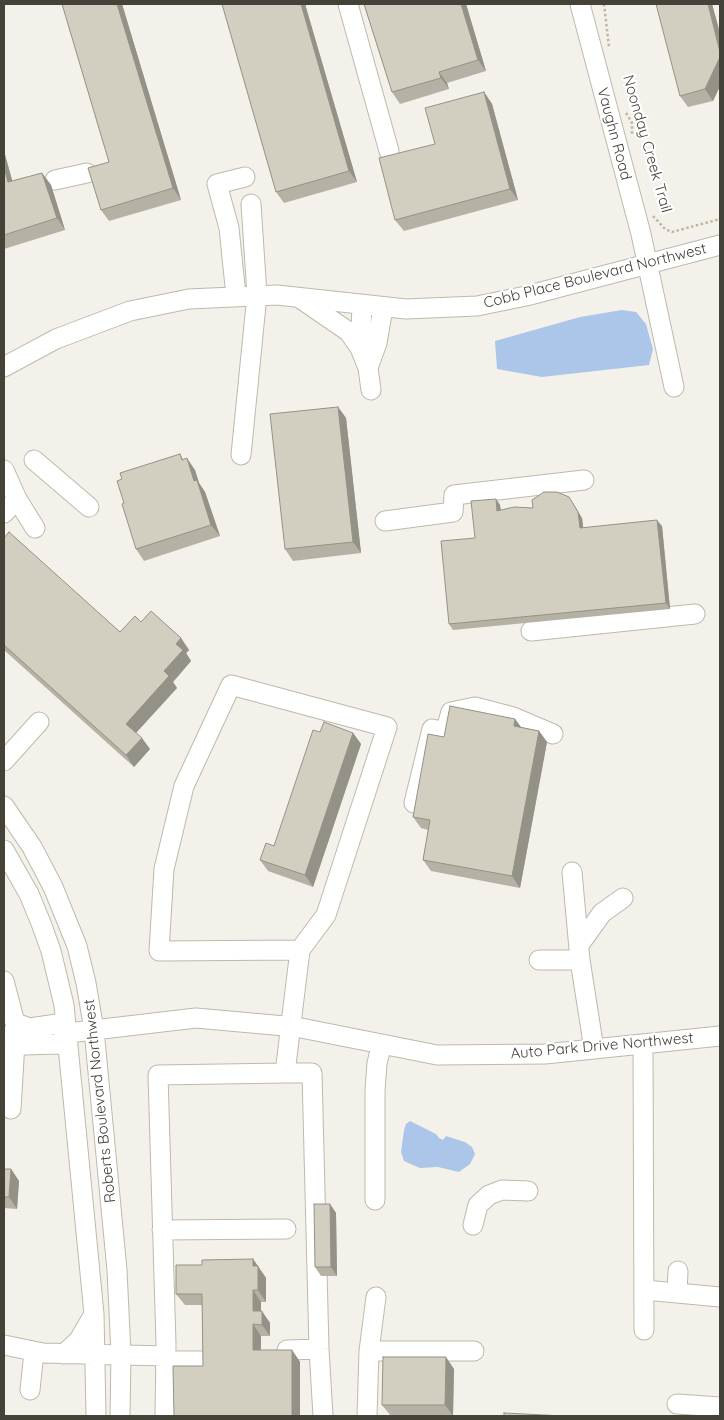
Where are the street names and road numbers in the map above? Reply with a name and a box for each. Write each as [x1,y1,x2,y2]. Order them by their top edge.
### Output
street label: Noonday Creek Trail [619,73,675,215]
street label: Vaughn Road [593,86,635,182]
street label: Cobb Place Boulevard Northwest [482,240,708,312]
street label: Roberts Boulevard Northwest [80,998,120,1204]
street label: Auto Park Drive Northwest [510,1029,694,1063]

